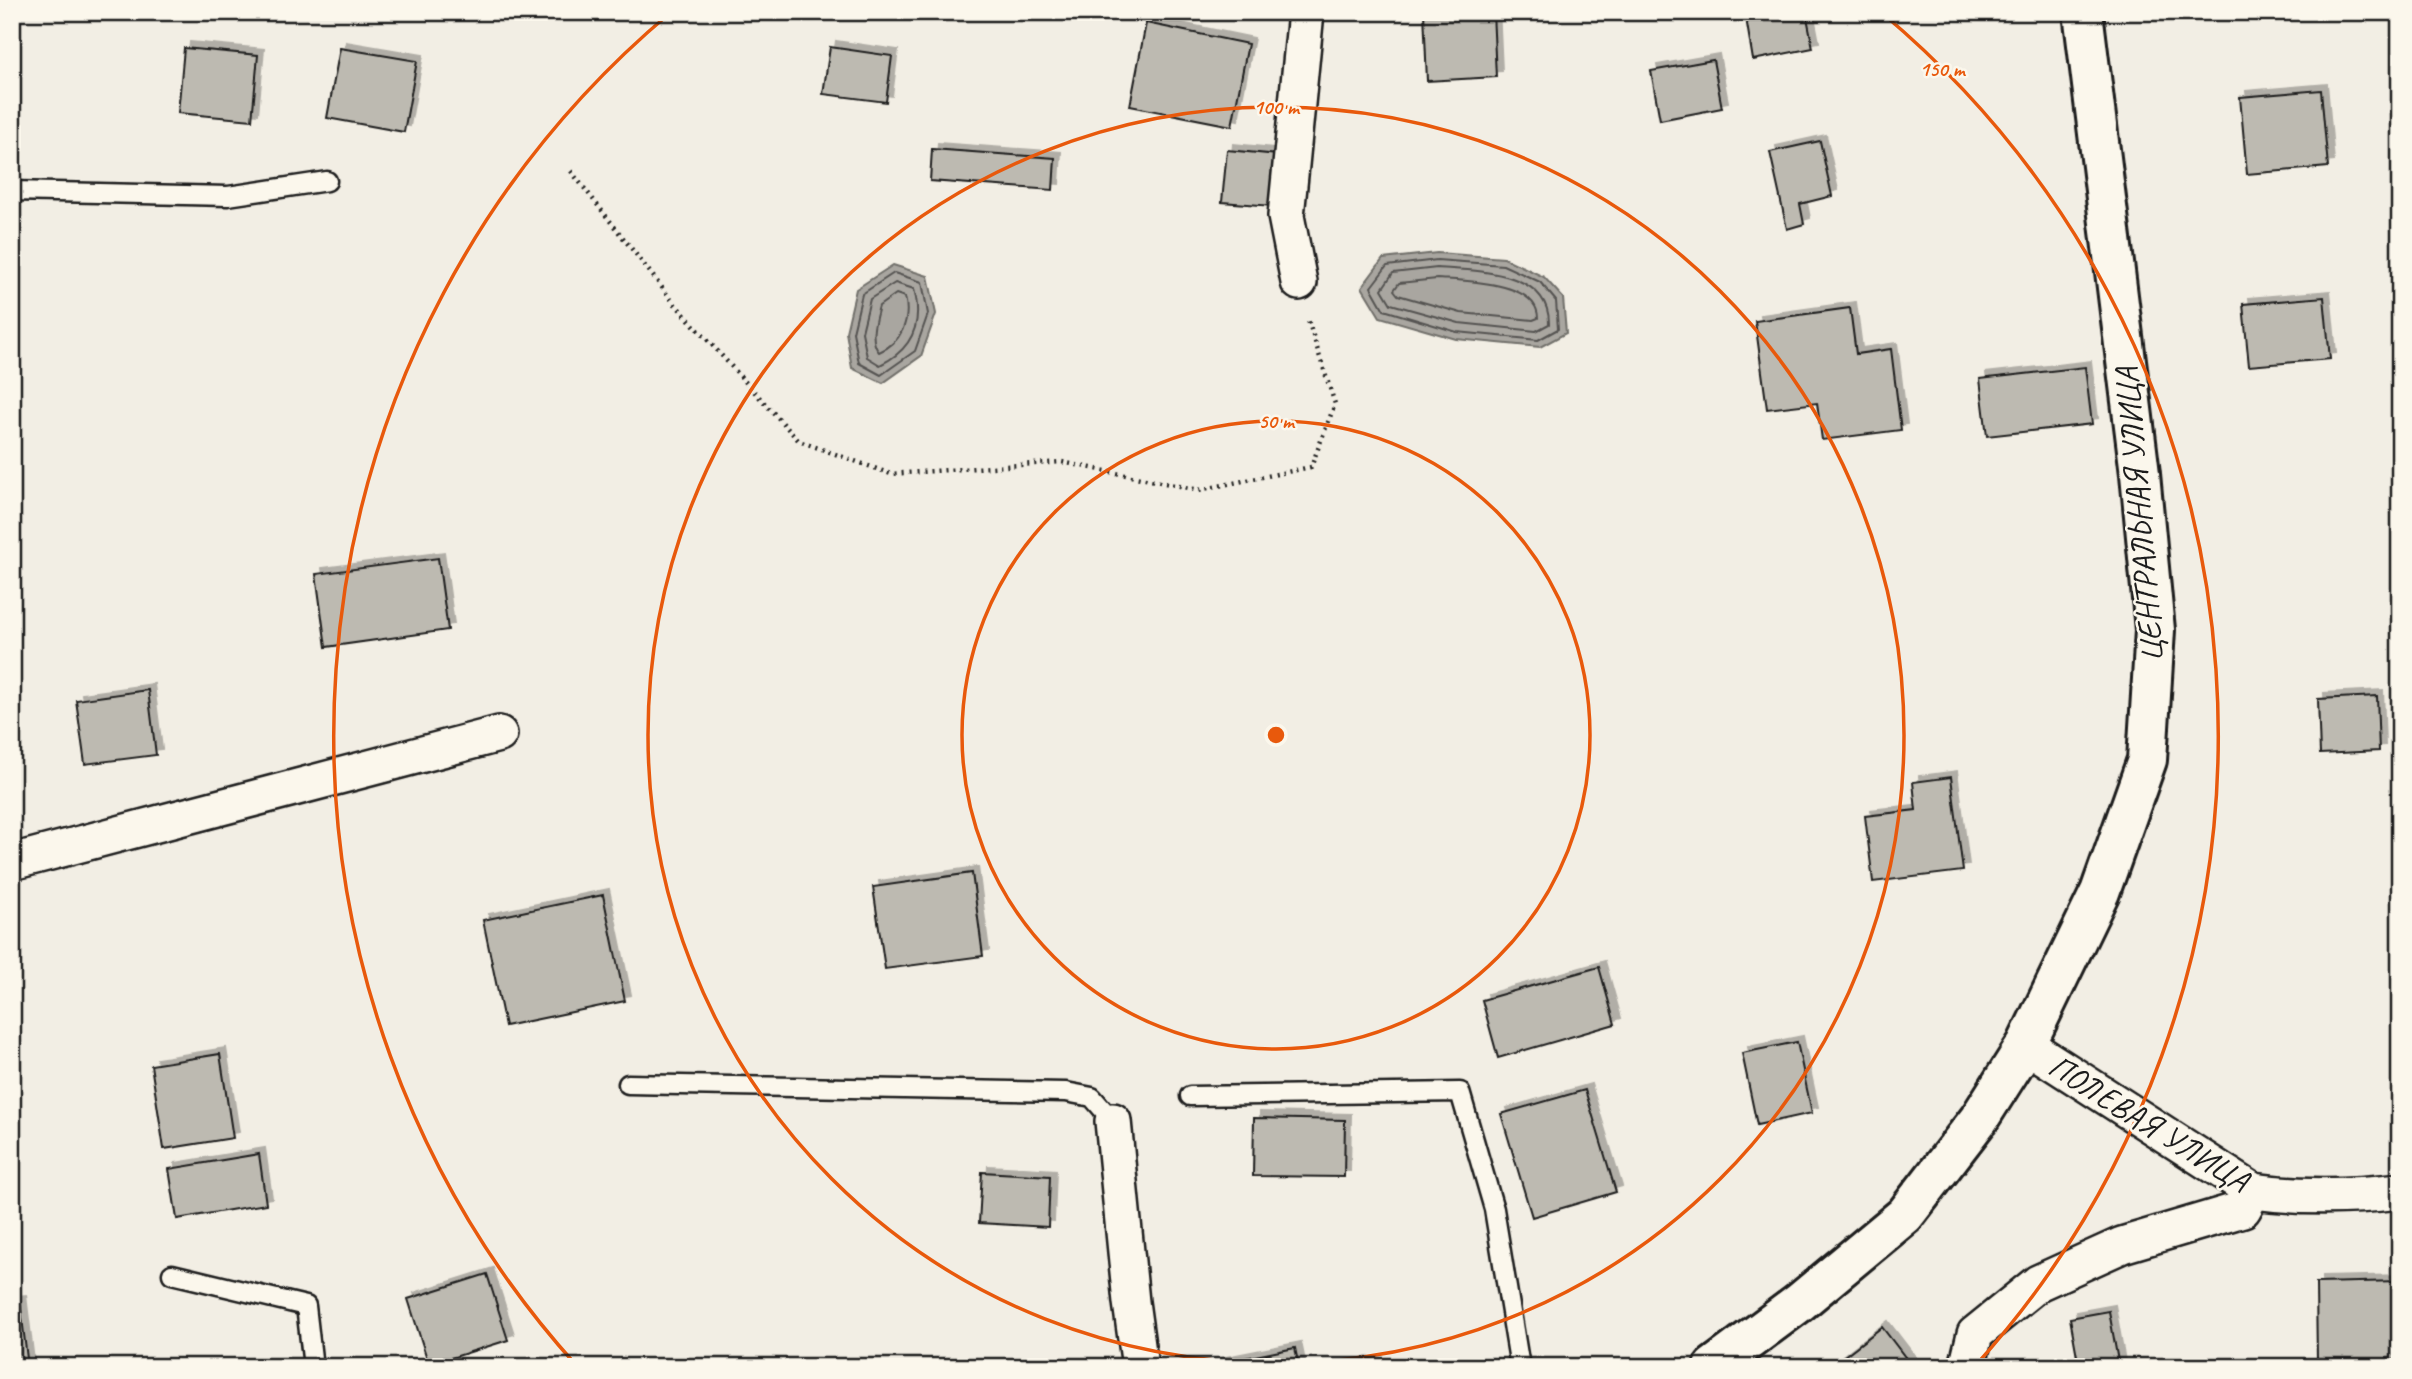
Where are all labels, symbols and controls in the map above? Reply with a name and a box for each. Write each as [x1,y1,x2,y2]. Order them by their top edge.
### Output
text: 150 m [1919,56,1967,82]
text: 100 m [1253,94,1301,120]
street label: ЦЕНТРАЛЬНАЯ УЛИЦА [2105,364,2173,664]
text: 50 m [1258,408,1296,434]
centre of rings [1264,723,1288,747]
street label: ПОЛЕВАЯ УЛИЦА [2041,1045,2258,1202]

